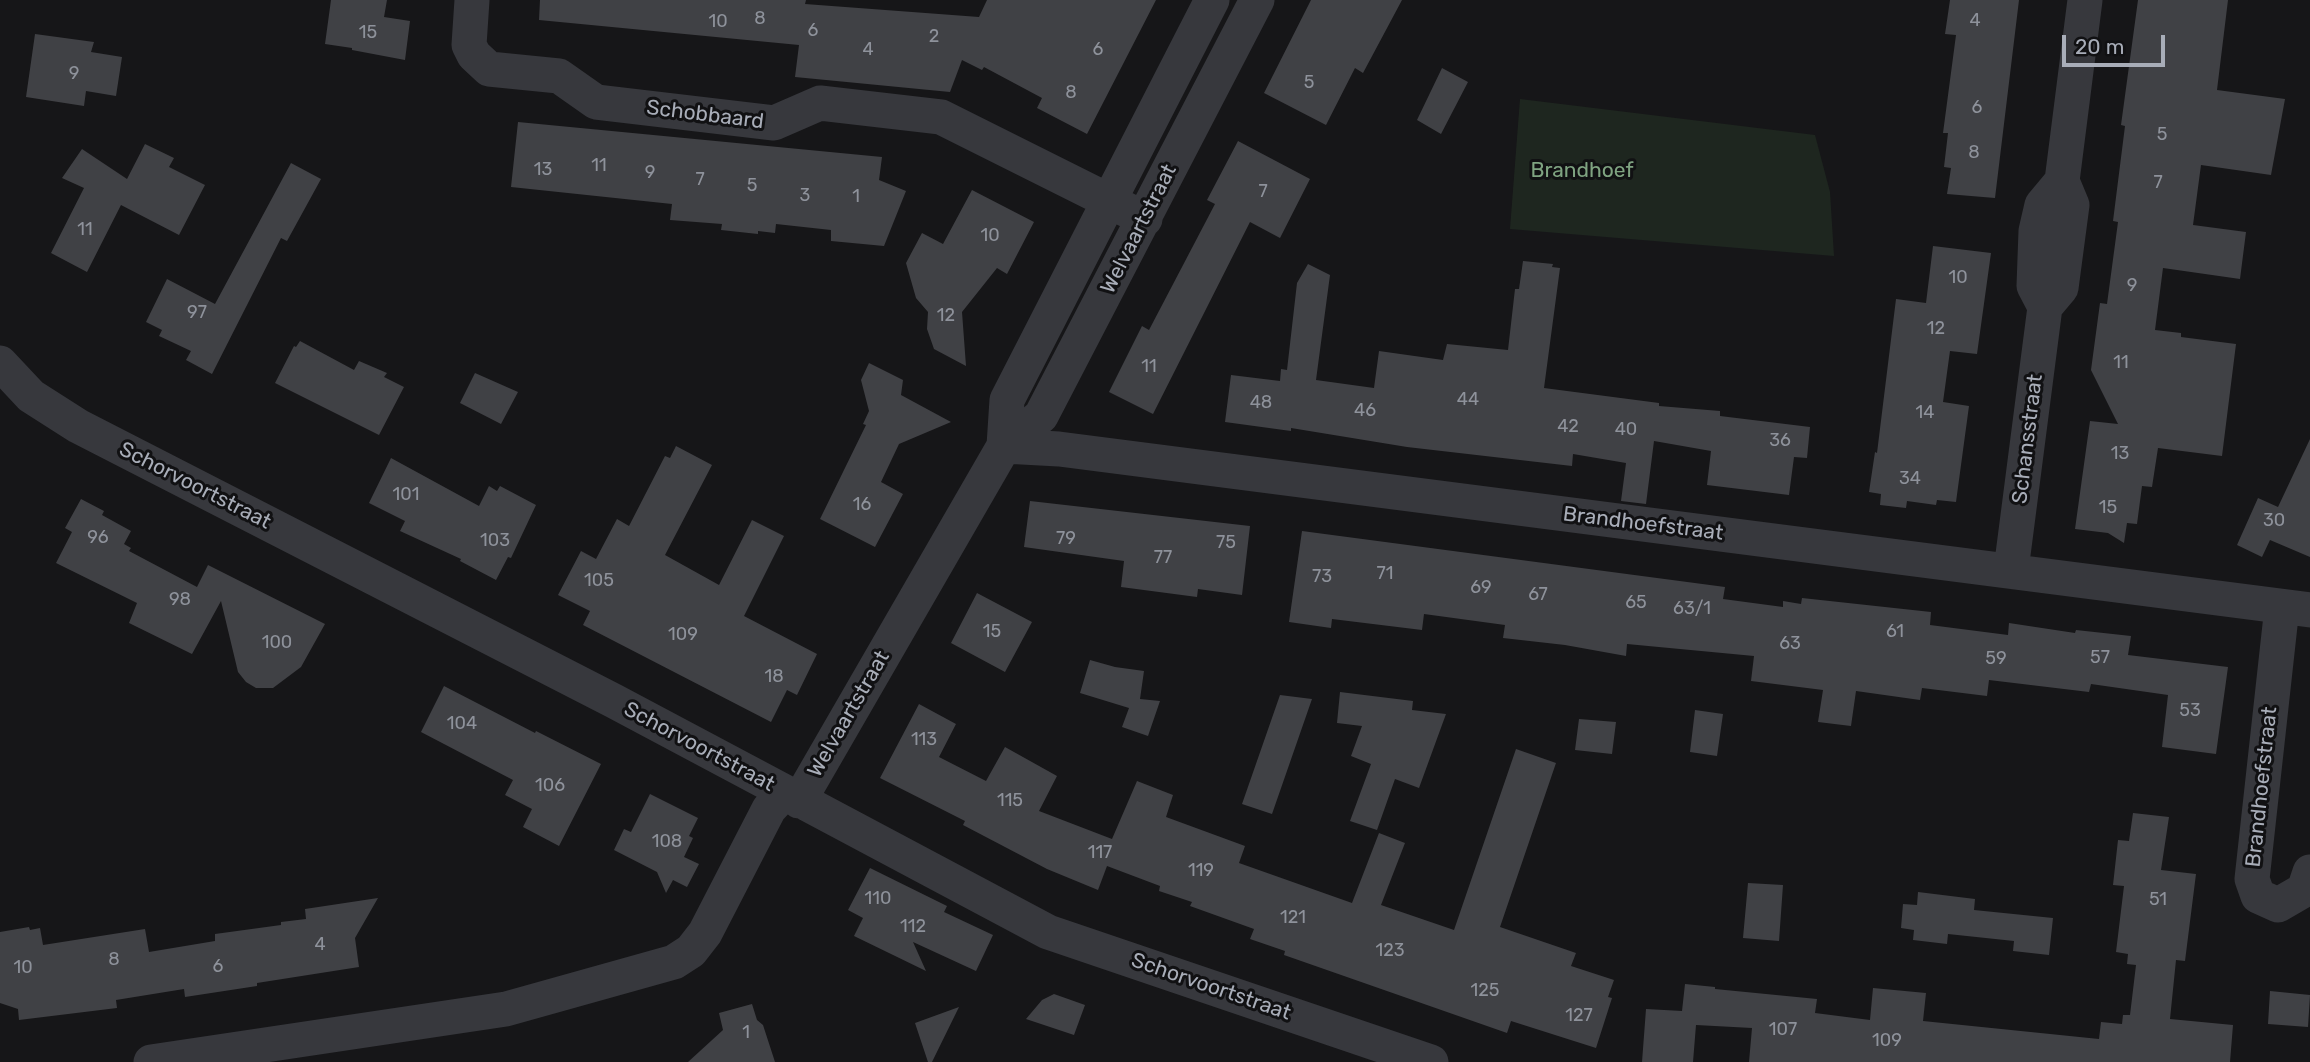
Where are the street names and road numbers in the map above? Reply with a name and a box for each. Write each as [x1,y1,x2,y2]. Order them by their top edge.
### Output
street label: Schobbaard [645,95,765,135]
street label: Welvaartstraat [1096,160,1182,298]
street label: Schansstraat [2008,373,2048,505]
street label: Schorvoortstraat [115,437,275,535]
street label: Brandhoefstraat [1561,502,1725,546]
street label: Welvaartstraat [803,646,895,782]
street label: Schorvoortstraat [619,697,779,797]
street label: Brandhoefstraat [2241,706,2283,868]
street label: Schorvoortstraat [1128,948,1294,1026]

